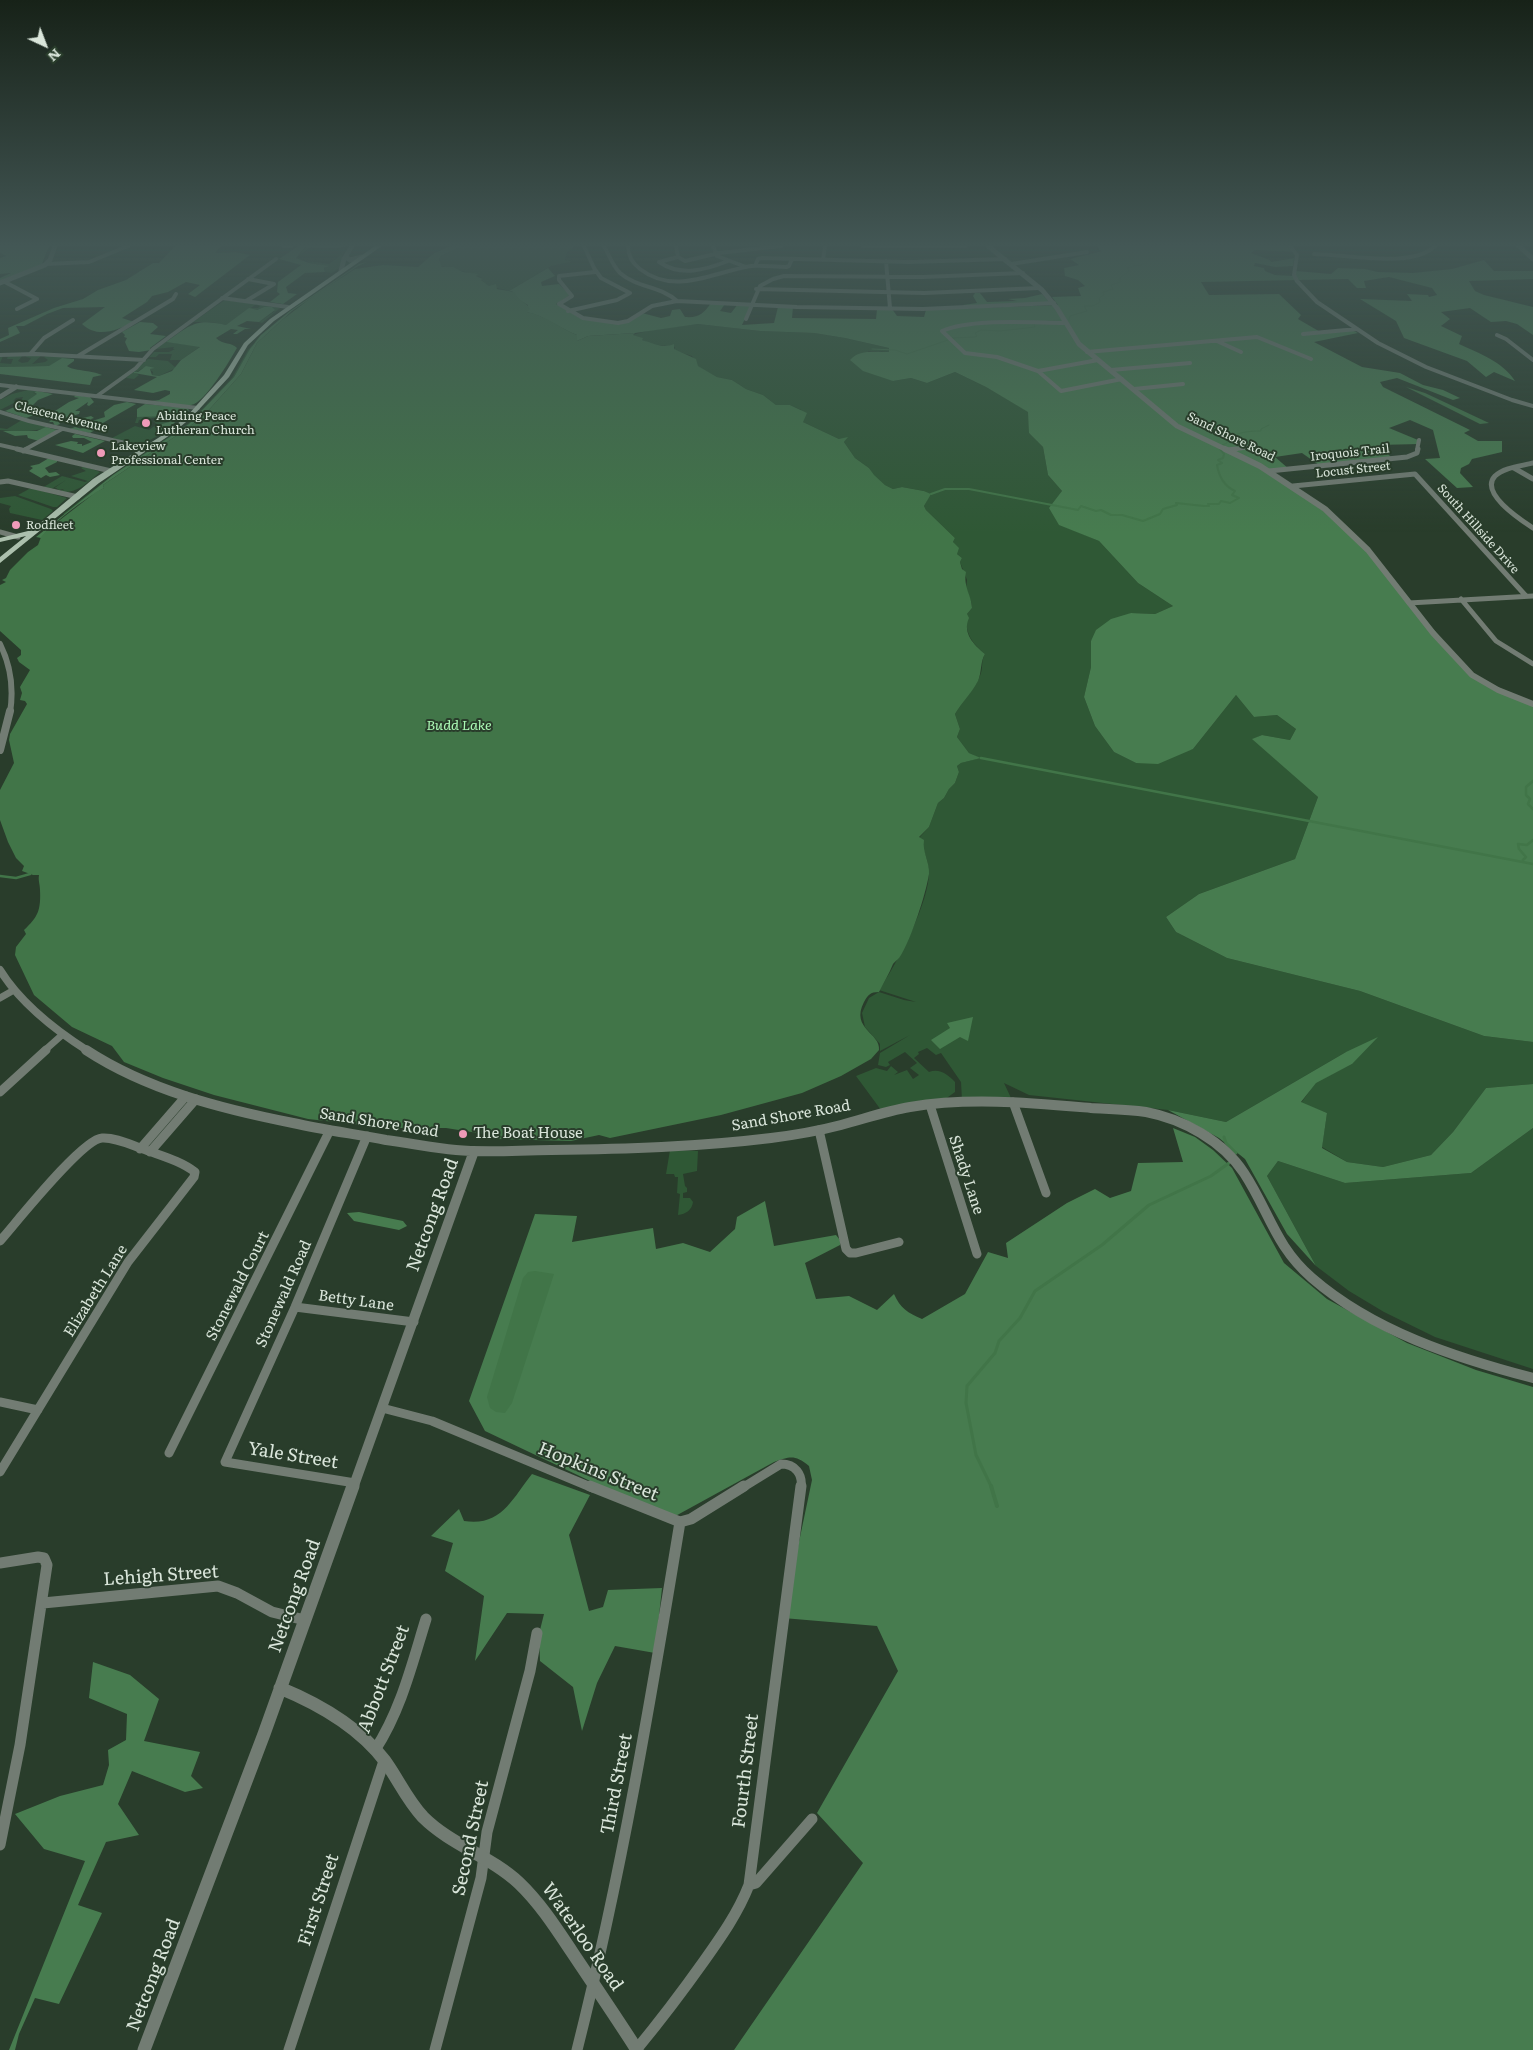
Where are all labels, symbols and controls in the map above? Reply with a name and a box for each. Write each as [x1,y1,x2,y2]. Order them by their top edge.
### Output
north arrow [20,20,70,70]
text: N [44,45,66,67]
street label: Cleacene Avenue [13,398,109,436]
place label: Abiding Peace Lutheran Church [156,409,255,437]
street label: Sand Shore Road [1185,409,1277,465]
marker: Abiding Peace Lutheran Church [140,417,152,429]
place label: Lakeview Professional Center [111,439,223,467]
street label: Iroquois Trail [1310,442,1390,464]
marker: Lakeview Professional Center [95,447,107,459]
street label: Locust Street [1315,459,1391,481]
street label: South Hillside Drive [1434,481,1522,577]
place label: Rodfleet [26,518,74,532]
marker: Rodfleet [10,519,22,531]
water label: Budd Lake [426,718,492,734]
street label: Sand Shore Road [730,1097,852,1135]
street label: Sand Shore Road [318,1105,440,1141]
place label: The Boat House [473,1125,583,1143]
marker: The Boat House [457,1128,469,1140]
street label: Shady Lane [945,1133,987,1217]
street label: Netcong Road [403,1155,463,1275]
street label: Stonewald Court [203,1228,273,1344]
street label: Stonewald Road [252,1238,316,1350]
street label: Elizabeth Lane [60,1242,132,1340]
street label: Betty Lane [317,1287,395,1315]
street label: Yale Street [246,1438,340,1474]
street label: Hopkins Street [535,1438,661,1506]
street label: Netcong Road [265,1536,325,1656]
street label: Lehigh Street [103,1561,219,1591]
street label: Abbott Street [353,1622,415,1736]
street label: Fourth Street [728,1713,764,1829]
street label: Third Street [597,1732,637,1836]
street label: Second Street [448,1778,494,1898]
street label: First Street [294,1851,344,1949]
street label: Waterloo Road [537,1879,627,1995]
street label: Netcong Road [123,1916,185,2034]

